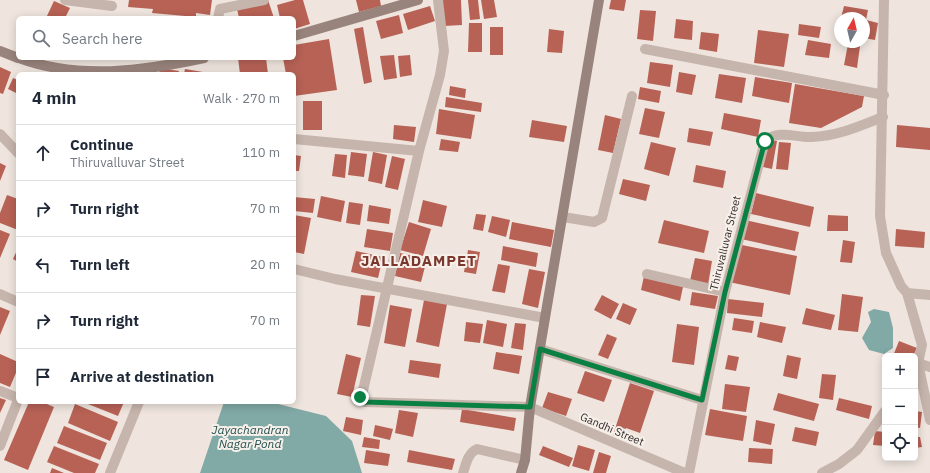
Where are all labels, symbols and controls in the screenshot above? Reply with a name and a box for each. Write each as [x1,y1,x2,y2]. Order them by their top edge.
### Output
north arrow [834,12,870,48]
search box [16,16,296,60]
icon: search [30,27,52,49]
text: Search here [62,29,142,48]
text: 4 min [32,87,76,109]
text: Walk · 270 m [203,90,280,107]
route start [756,132,774,150]
text: Continue [70,135,134,154]
icon: ahead [32,142,54,164]
text: 110 m [242,144,280,161]
text: Thiruvalluvar Street [70,154,185,171]
street label: Thiruvalluvar Street [706,194,744,292]
icon: right [32,198,54,220]
text: Turn right [70,199,139,218]
text: 70 m [250,200,280,217]
district label: JALLADAMPET [361,251,477,270]
icon: left [32,254,54,276]
text: Turn left [70,255,130,274]
text: 20 m [250,256,280,273]
icon: right [32,310,54,332]
text: Turn right [70,311,139,330]
text: 70 m [250,312,280,329]
map controls [882,353,918,461]
button: + [882,353,918,389]
icon: arrive [32,366,54,388]
text: Arrive at destination [70,367,214,386]
route end [351,388,369,406]
button: − [882,389,918,425]
street label: Gandhi Street [578,409,646,449]
water label: Jayachandran Nagar Pond [211,422,289,451]
button: locate [882,425,918,461]

